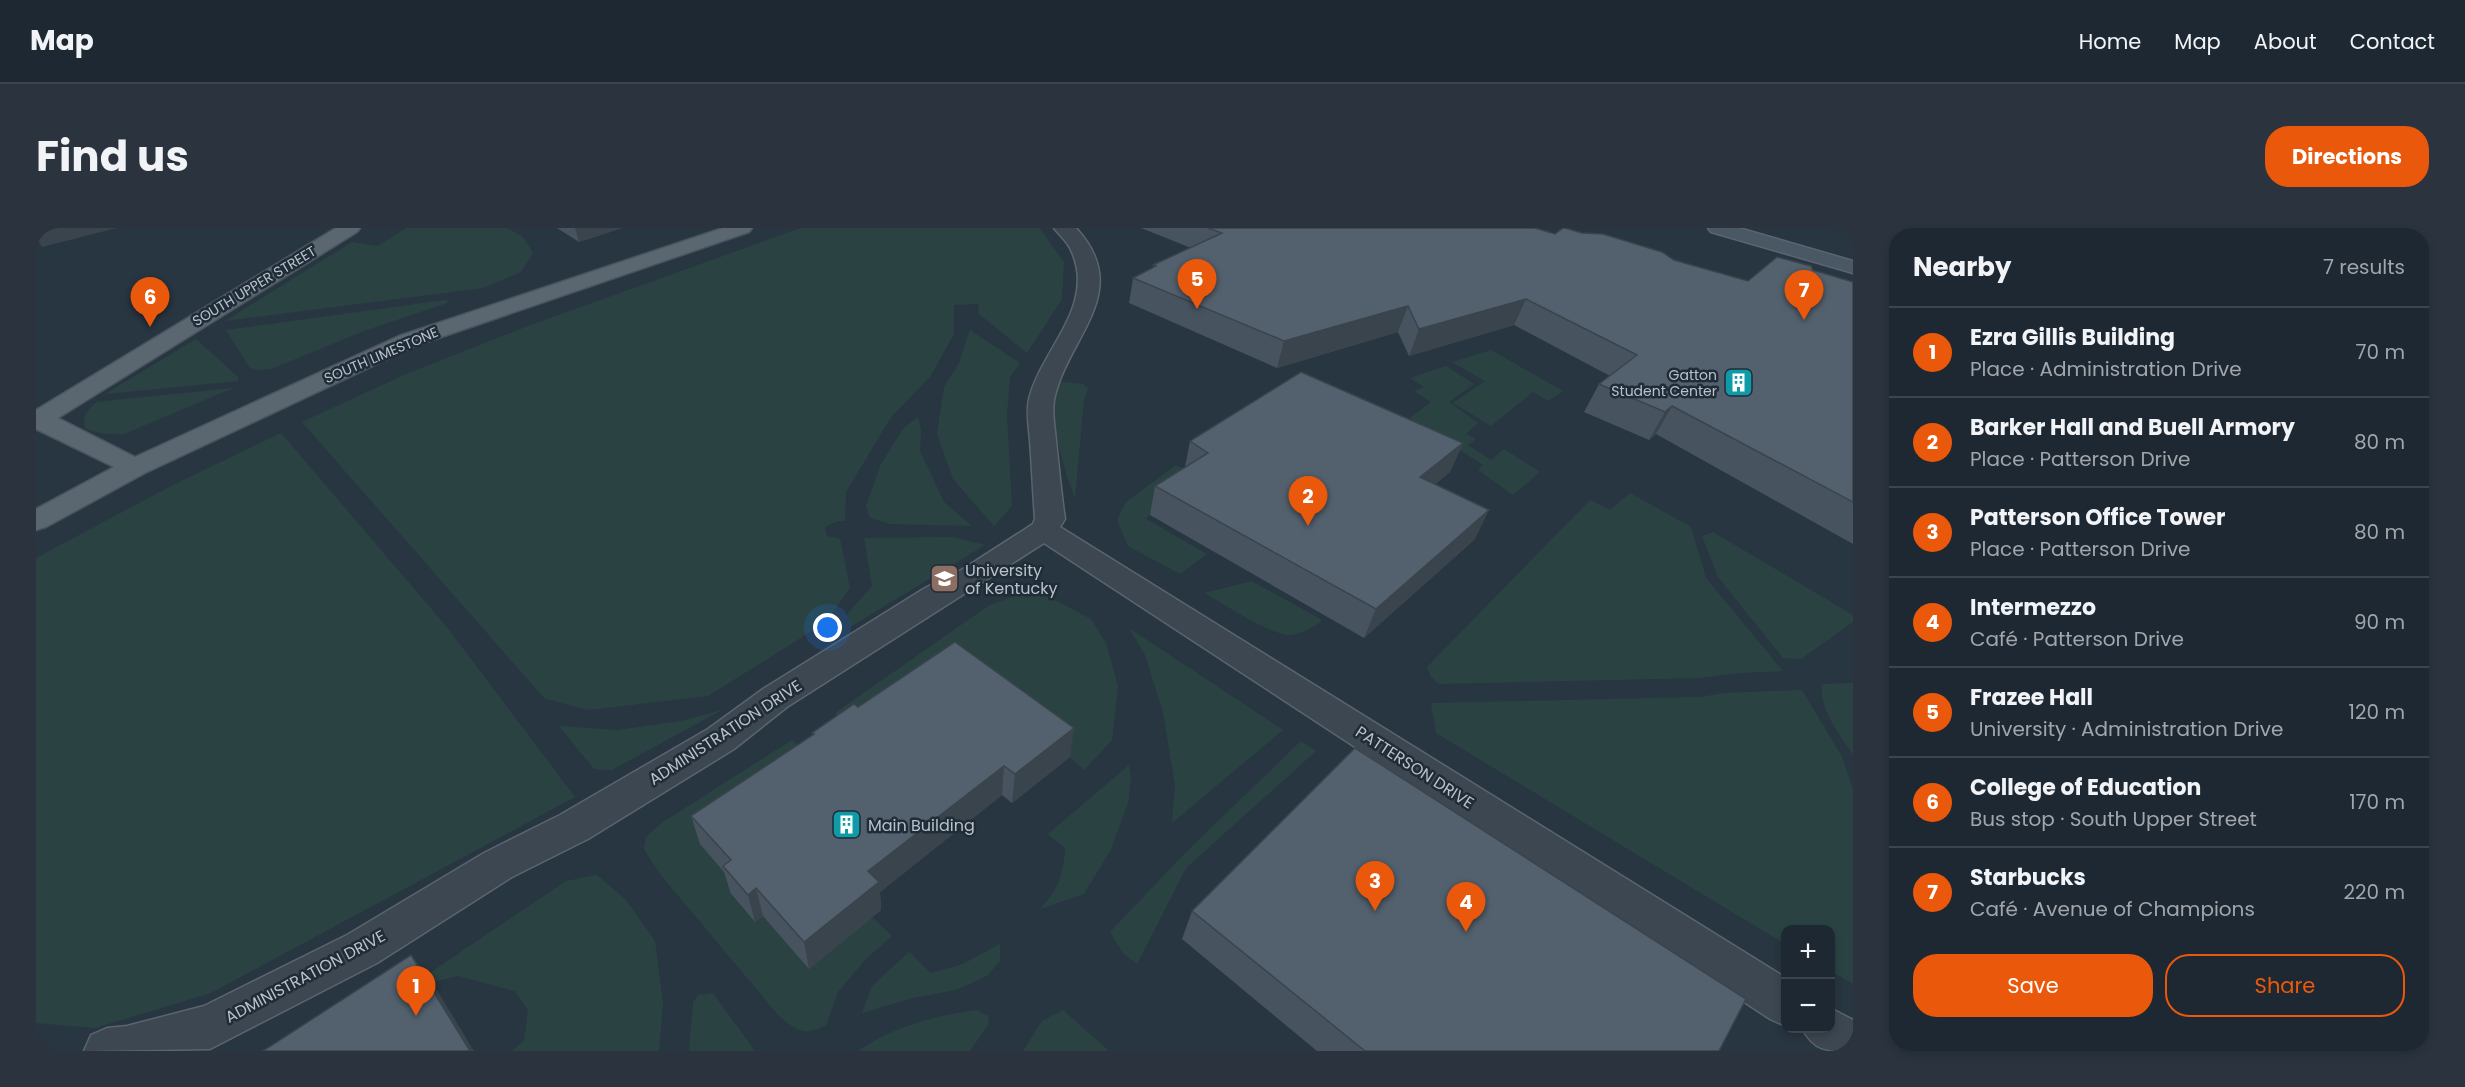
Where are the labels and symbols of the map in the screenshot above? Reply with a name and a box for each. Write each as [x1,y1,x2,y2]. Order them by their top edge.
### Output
street label: SOUTH UPPER STREET [188,241,320,331]
pin: 5 [1178,260,1216,309]
pin: 7 [1784,270,1824,320]
pin: 6 [130,278,170,327]
street label: SOUTH LIMESTONE [321,322,441,388]
place label: Gatton Student Center [1611,365,1717,401]
building icon: Gatton Student Center [1722,367,1754,399]
pin: 2 [1288,476,1328,526]
place label: University of Kentucky [965,559,1058,600]
school or university icon: University of Kentucky [928,563,960,595]
your location [813,613,842,642]
street label: ADMINISTRATION DRIVE [644,674,806,791]
street label: PATTERSON DRIVE [1351,721,1478,814]
building icon: Main Building [831,809,863,841]
place label: Main Building [868,814,975,837]
pin: 3 [1356,862,1394,911]
pin: 4 [1446,882,1486,932]
street label: ADMINISTRATION DRIVE [221,924,389,1028]
pin: 1 [396,966,436,1016]

